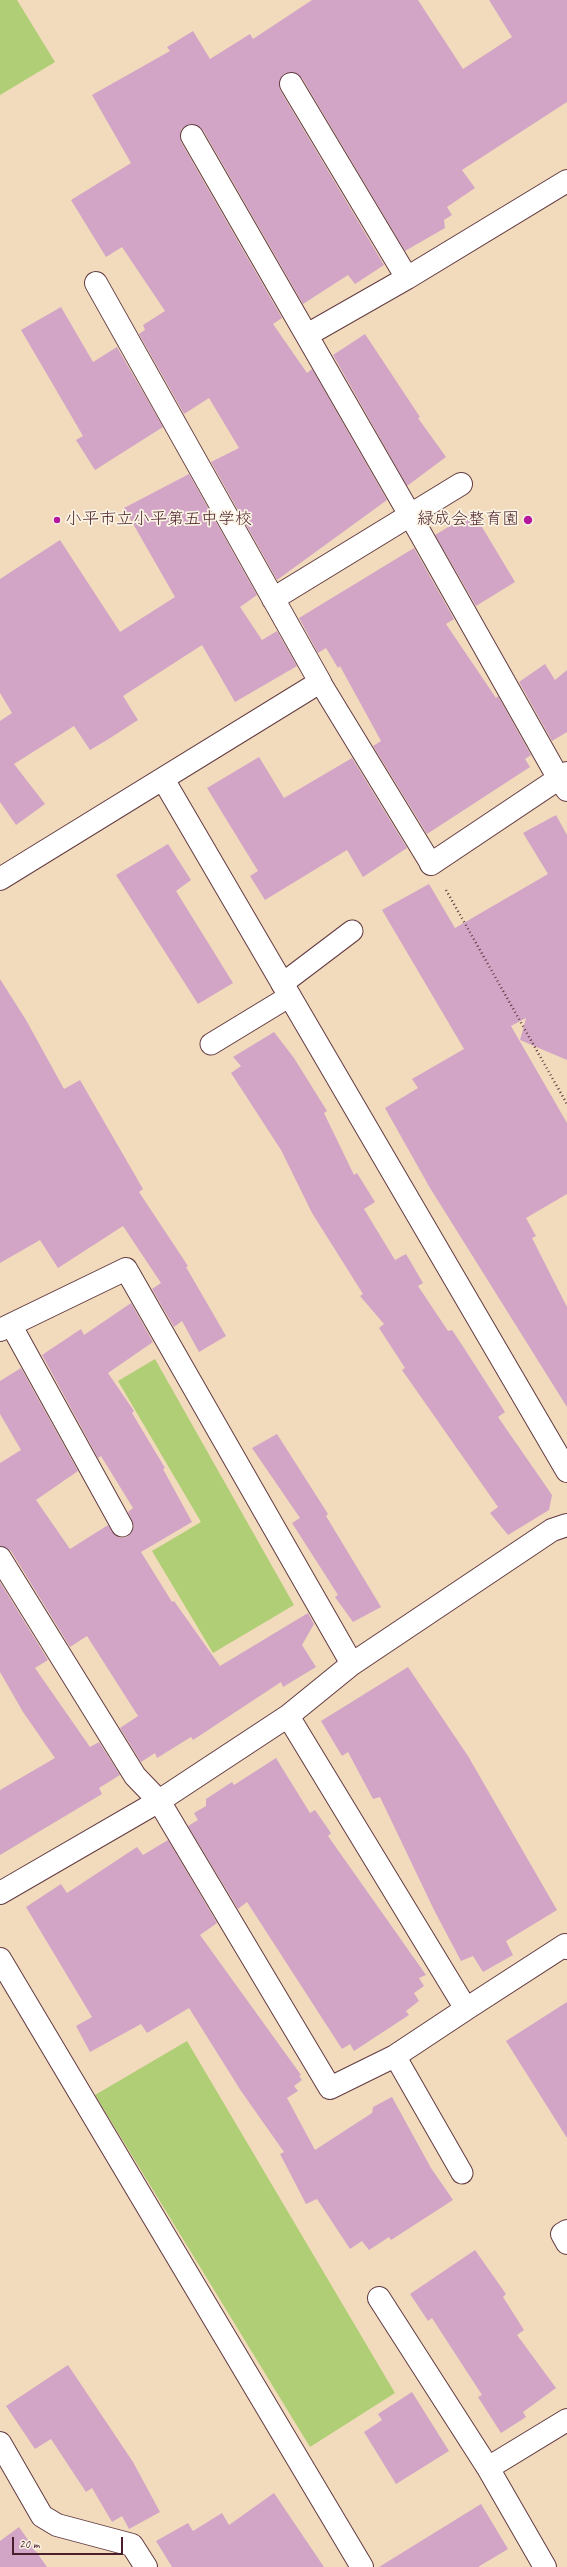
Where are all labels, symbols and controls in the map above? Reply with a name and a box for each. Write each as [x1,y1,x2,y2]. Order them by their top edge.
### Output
place label: 小平市立小平第五中学校 [65,510,252,530]
place label: 緑成会整育園 [417,510,519,530]
marker: 緑成会整育園 [522,514,534,526]
marker: 小平市立小平第五中学校 [52,515,62,525]
scale bar [14,2529,125,2555]
text: 20 m [19,2536,39,2552]

